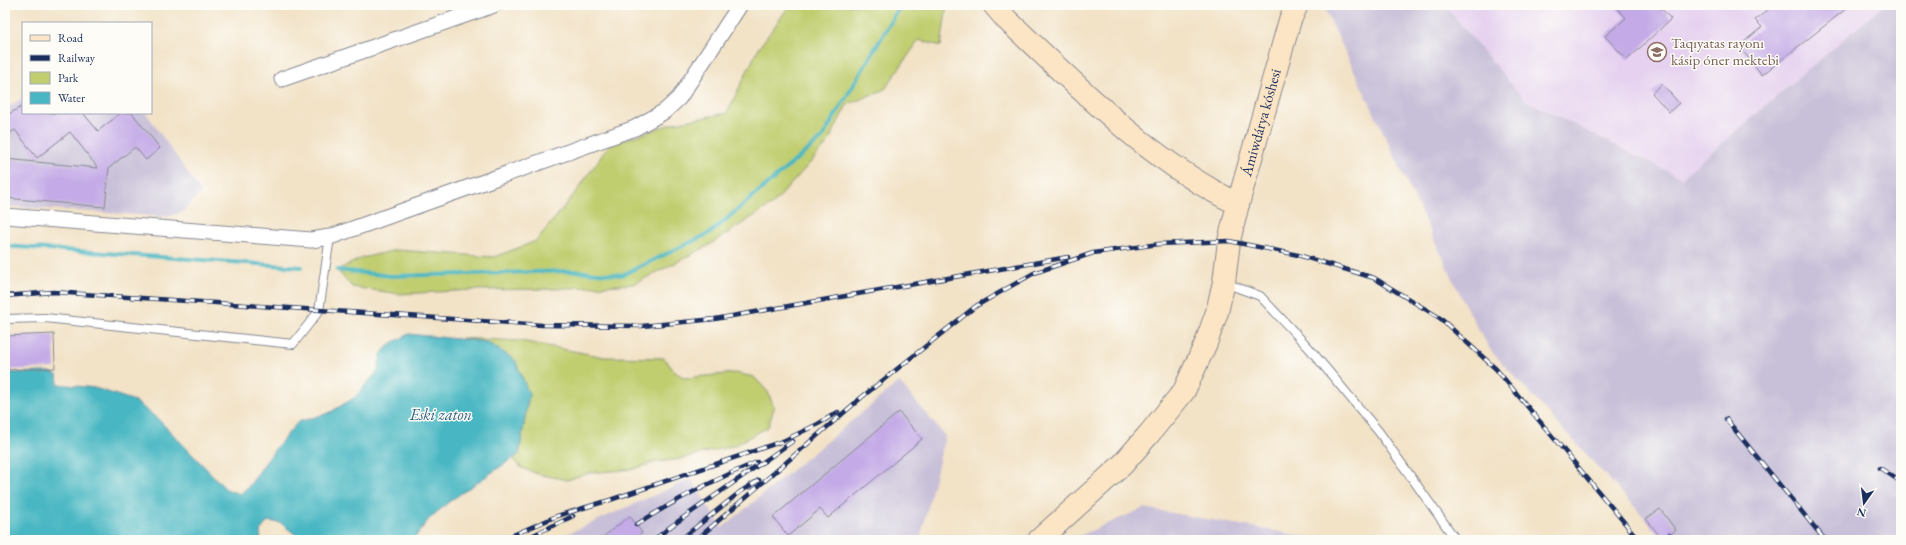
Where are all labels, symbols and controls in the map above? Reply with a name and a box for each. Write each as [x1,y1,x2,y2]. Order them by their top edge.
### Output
legend [22,22,152,114]
text: Road [58,30,84,46]
place label: Taqıyatas rayonı kásip óner mektebi [1671,33,1779,69]
school or university icon: Taqıyatas rayonı kásip óner mektebi [1646,41,1668,63]
text: Railway [58,50,96,66]
street label: Ámiwdárya kóshesi [1236,66,1285,179]
text: Park [58,70,79,86]
text: Water [58,90,85,106]
water label: Eski zaton [409,404,472,425]
north arrow [1844,483,1884,523]
text: N [1855,505,1868,521]

